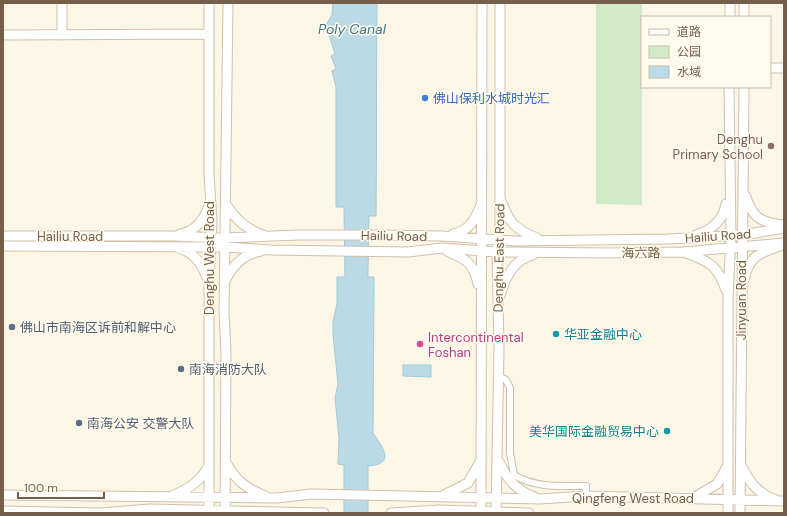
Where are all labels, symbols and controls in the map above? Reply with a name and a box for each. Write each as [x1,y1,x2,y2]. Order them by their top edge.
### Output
legend [641,16,771,88]
water label: Poly Canal [318,20,387,38]
text: 道路 [677,24,701,40]
text: 公园 [677,44,701,60]
text: 水域 [677,64,701,80]
place label: 佛山保利水城时光汇 [433,90,550,107]
marker: 佛山保利水城时光汇 [420,93,430,103]
place label: Denghu Primary School [673,131,763,163]
marker: Denghu Primary School [766,141,776,151]
street label: Denghu West Road [201,201,218,315]
street label: Denghu East Road [490,203,508,313]
street label: Hailiu Road [684,225,752,247]
street label: Hailiu Road [361,227,427,245]
street label: Hailiu Road [37,228,103,245]
street label: 海六路 [621,244,661,262]
street label: Jinyuan Road [733,260,750,340]
place label: 佛山市南海区诉前和解中心 [20,319,176,336]
marker: 佛山市南海区诉前和解中心 [7,322,17,332]
place label: 华亚金融中心 [564,326,642,343]
place label: Intercontinental Foshan [428,329,524,361]
marker: 华亚金融中心 [551,329,561,339]
marker: Intercontinental Foshan [415,339,425,349]
place label: 南海消防大队 [189,361,267,378]
marker: 南海消防大队 [176,364,186,374]
place label: 南海公安 交警大队 [87,415,194,432]
marker: 南海公安 交警大队 [74,418,84,428]
place label: 美华国际金融贸易中心 [529,423,659,440]
marker: 美华国际金融贸易中心 [662,426,672,436]
scale bar [18,474,104,500]
text: 100 m [24,480,58,496]
street label: Qingfeng West Road [572,490,694,507]

